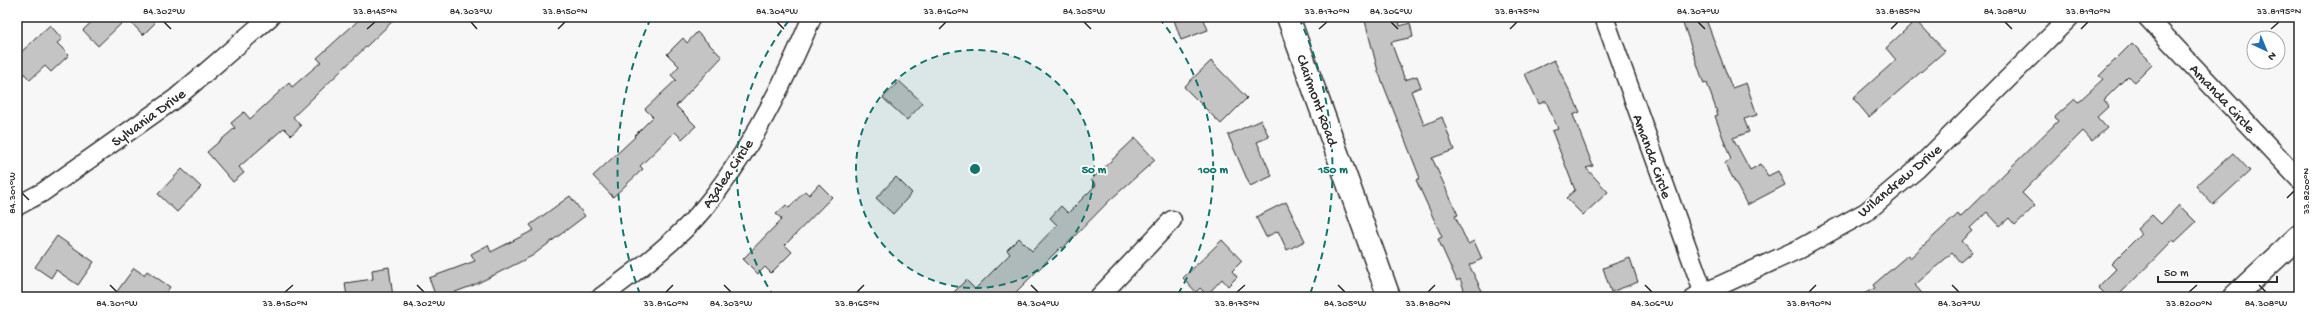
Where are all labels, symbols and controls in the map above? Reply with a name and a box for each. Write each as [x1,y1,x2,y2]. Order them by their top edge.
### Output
text: 84.302°W [143,6,186,18]
text: 33.8145°N [352,6,397,18]
text: 84.303°W [450,6,493,18]
text: 33.8150°N [541,6,588,18]
text: 84.304°W [756,6,798,18]
text: 33.8160°N [923,6,969,18]
text: 84.305°W [1063,6,1106,18]
text: 33.8170°N [1304,6,1350,18]
text: 84.306°W [1370,6,1413,18]
text: 33.8175°N [1494,6,1540,18]
text: 84.307°W [1677,6,1720,18]
text: 33.8185°N [1875,6,1921,18]
text: 84.308°W [1984,6,2027,18]
text: 33.8190°N [2065,6,2111,18]
text: 33.8195°N [2256,6,2302,18]
north arrow [2246,30,2286,70]
text: N [2265,49,2278,63]
street label: Clairmont Road [1291,52,1341,150]
street label: Amanda Circle [2185,61,2258,138]
street label: Sylvania Drive [108,85,190,152]
street label: Amanda Circle [1628,112,1675,202]
street label: Azalea Circle [699,136,759,212]
street label: Wilandrew Drive [1854,141,1946,222]
centre of rings [968,162,982,176]
text: 50 m [1082,164,1107,178]
text: 100 m [1197,164,1228,178]
text: 150 m [1317,164,1348,178]
text: 33.8200°N [2301,167,2313,215]
text: 84.301°W [7,172,19,214]
scale bar [2158,258,2277,284]
text: 50 m [2164,267,2189,281]
text: 84.301°W [96,298,138,310]
text: 33.8150°N [261,298,308,310]
text: 84.302°W [403,298,446,310]
text: 33.8160°N [643,298,689,310]
text: 84.303°W [710,298,753,310]
text: 33.8165°N [834,298,880,310]
text: 84.304°W [1017,298,1059,310]
text: 33.8175°N [1214,298,1260,310]
text: 84.305°W [1324,298,1367,310]
text: 33.8180°N [1404,298,1451,310]
text: 84.306°W [1631,298,1674,310]
text: 33.8190°N [1786,298,1832,310]
text: 84.307°W [1938,298,1981,310]
text: 33.8200°N [2165,298,2213,310]
text: 84.308°W [2245,298,2288,310]

